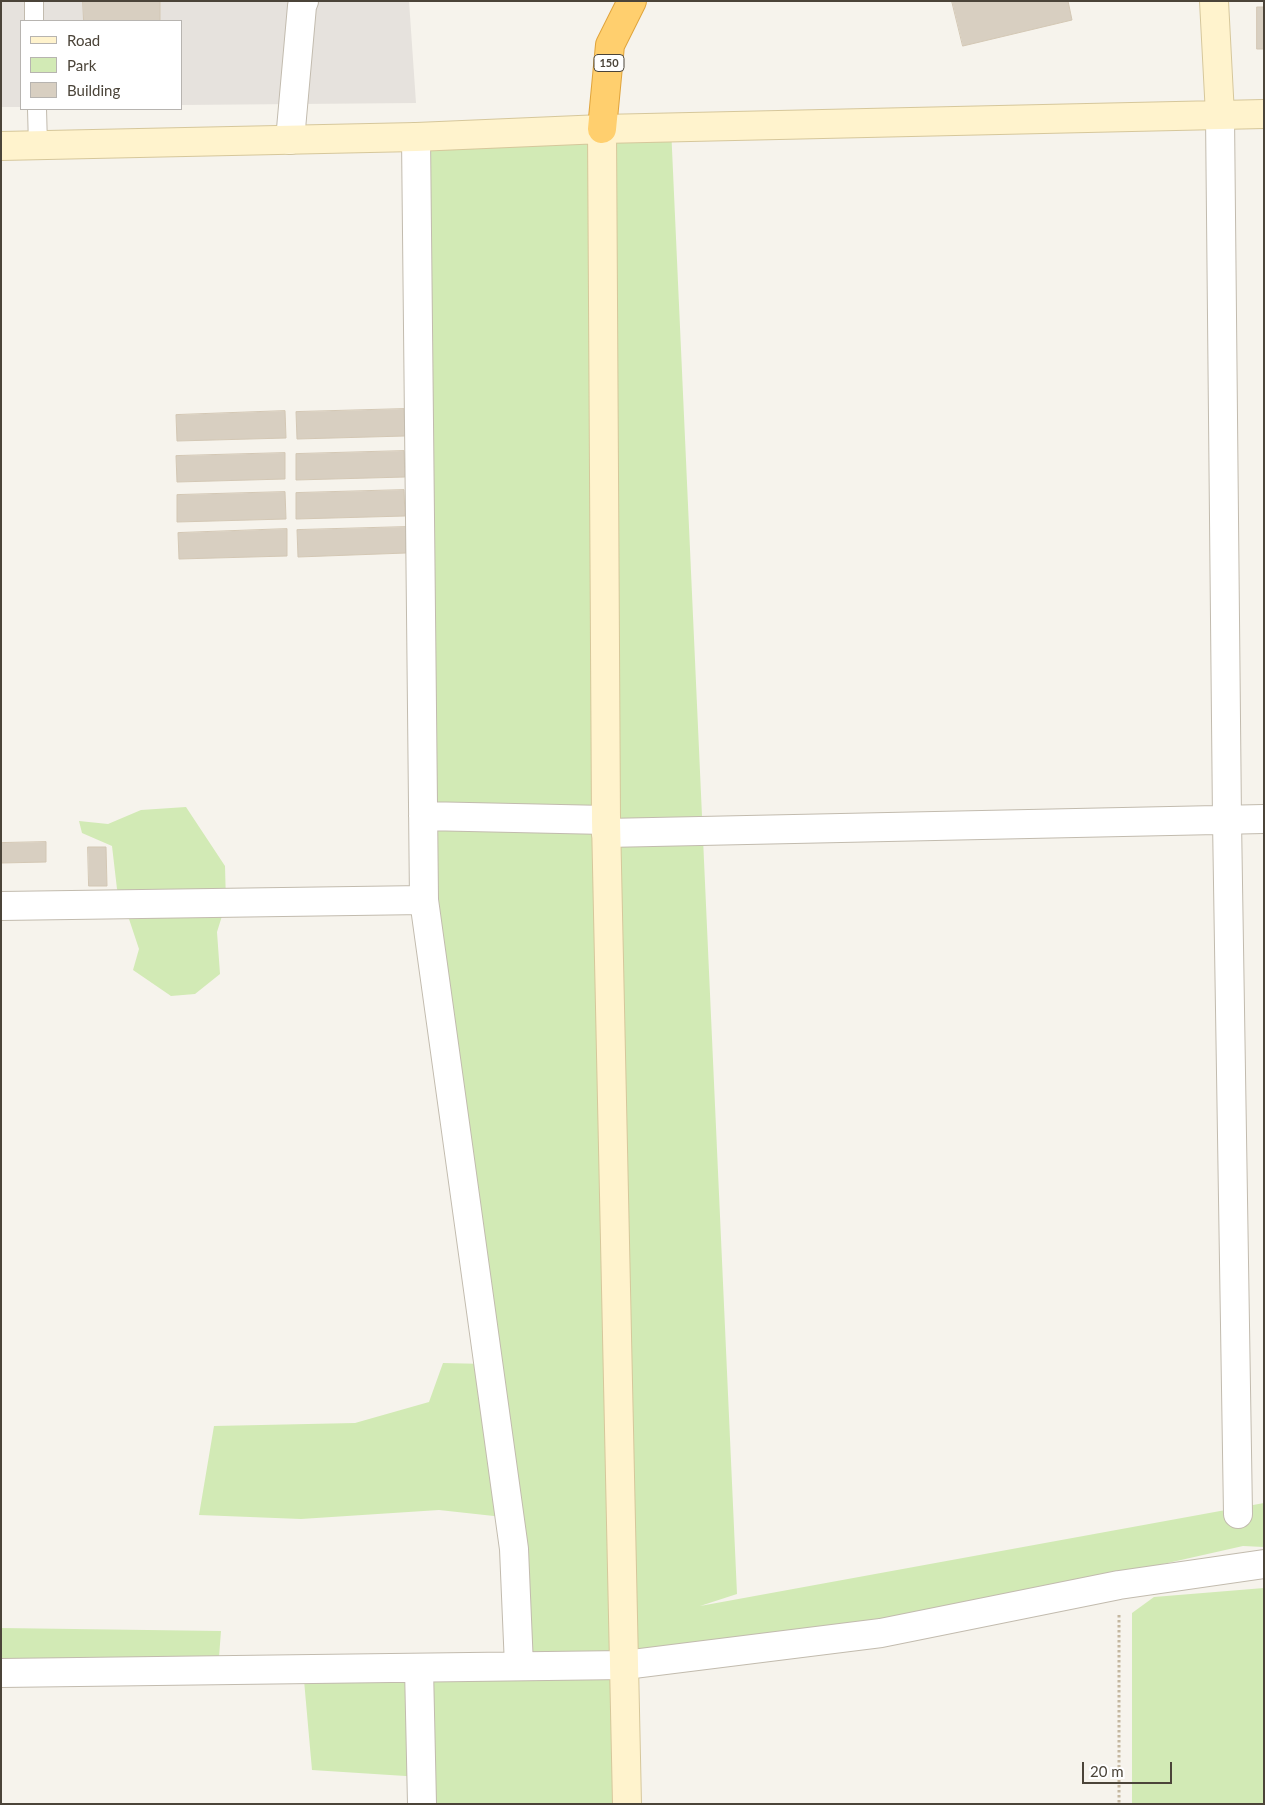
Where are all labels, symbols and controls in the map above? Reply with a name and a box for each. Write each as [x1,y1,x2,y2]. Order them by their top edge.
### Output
legend [20,20,182,110]
text: Road [67,31,100,49]
road number: 150 [594,54,624,72]
text: Park [67,56,96,74]
text: Building [67,81,120,99]
scale bar [1085,1752,1175,1784]
text: 20 m [1090,1762,1124,1780]

